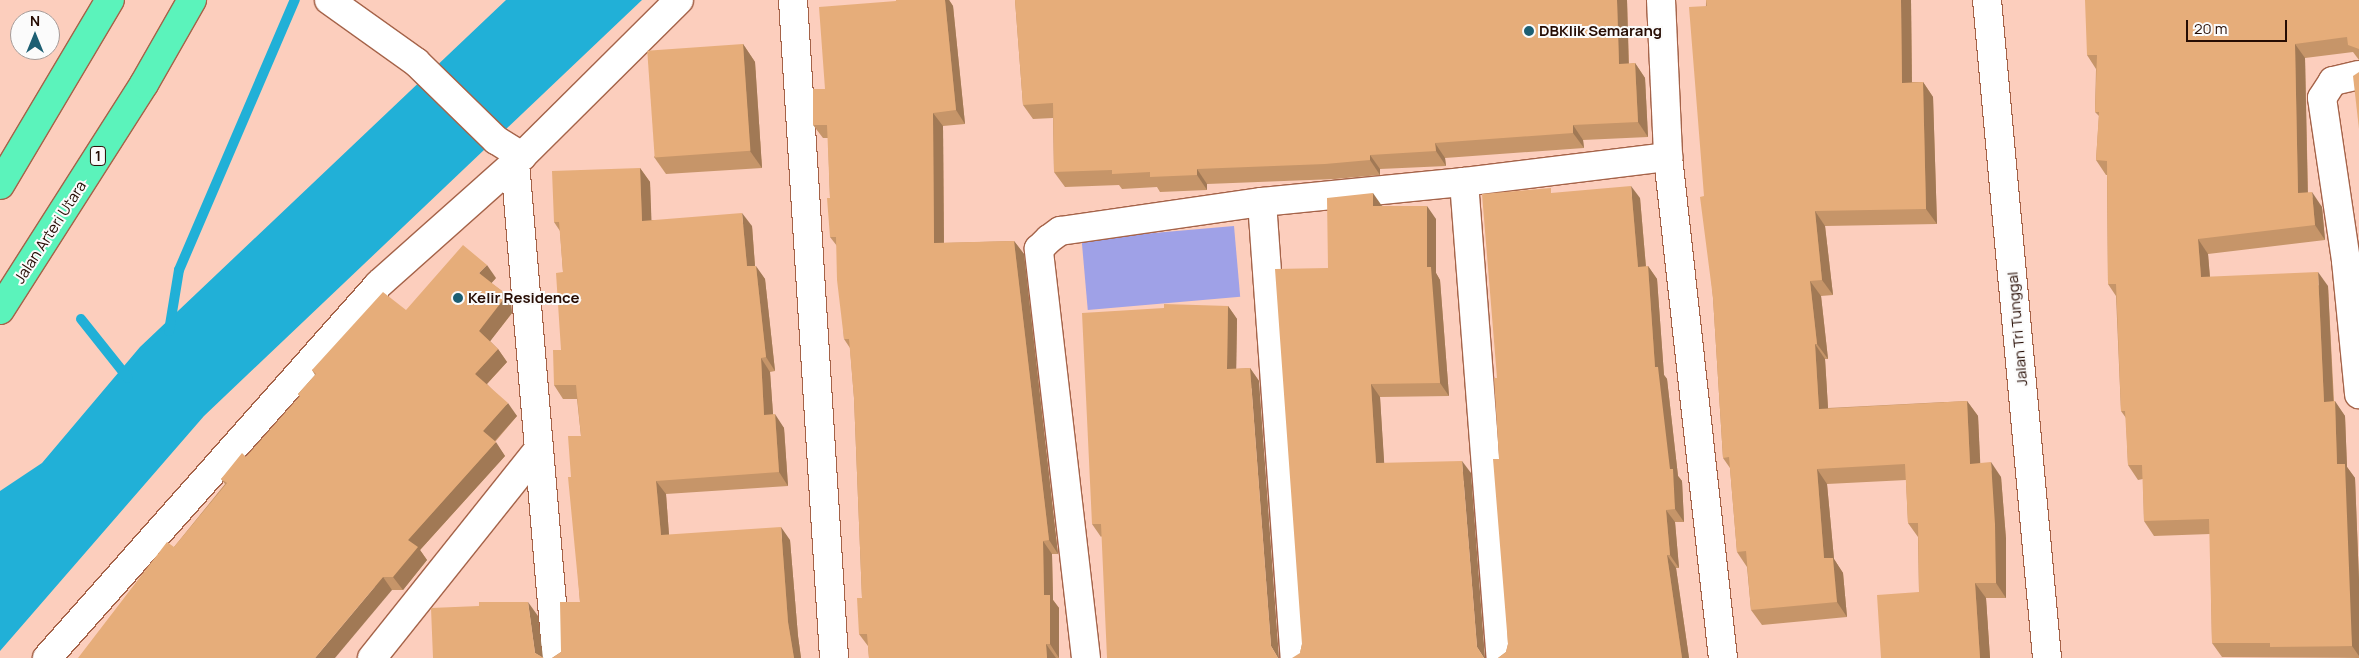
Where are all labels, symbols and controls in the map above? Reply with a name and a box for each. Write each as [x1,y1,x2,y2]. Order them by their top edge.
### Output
north arrow [10,10,60,60]
scale bar [2189,10,2290,42]
text: N [30,11,40,30]
text: 20 m [2194,18,2227,39]
place label: DBKlik Semarang [1539,22,1662,40]
marker: DBKlik Semarang [1523,25,1535,37]
road number: 1 [89,144,107,168]
street label: Jalan Arteri Utara [10,177,90,287]
street label: Jalan Tri Tunggal [2003,271,2031,387]
place label: Kelir Residence [468,289,580,307]
marker: Kelir Residence [452,292,464,304]

